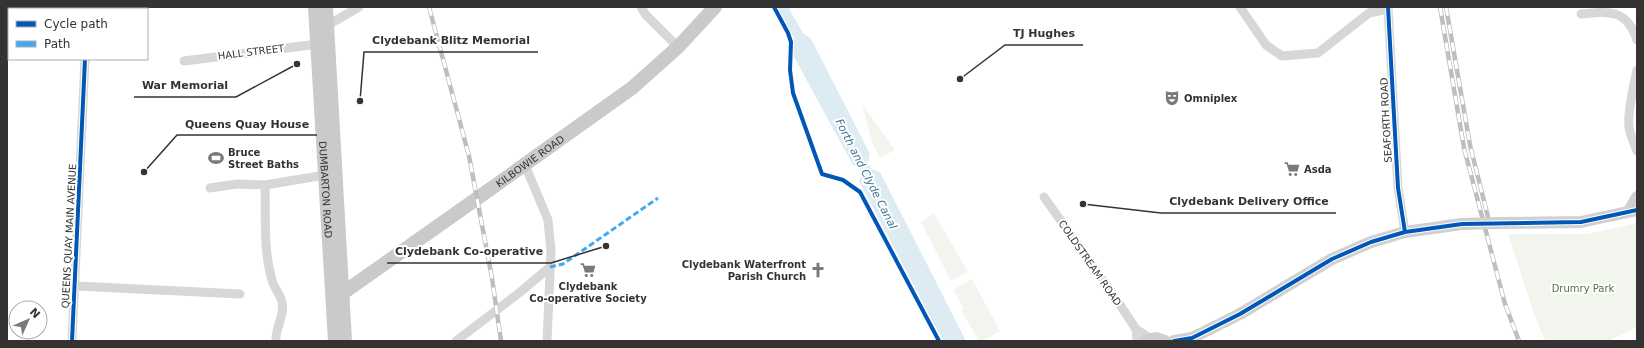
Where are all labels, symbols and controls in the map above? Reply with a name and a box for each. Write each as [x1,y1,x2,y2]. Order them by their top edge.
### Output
legend [8,8,148,60]
text: Cycle path [44,17,108,31]
callout: TJ Hughes [1005,22,1083,45]
text: TJ Hughes [1013,27,1076,40]
callout: Clydebank Blitz Memorial [364,29,538,52]
text: Clydebank Blitz Memorial [372,34,530,47]
text: Path [44,37,70,51]
street label: HALL STREET [217,42,286,62]
callout: War Memorial [134,74,236,97]
street label: SEAFORTH ROAD [1378,77,1394,163]
text: War Memorial [142,79,228,92]
theatre icon: Omniplex [1163,89,1181,107]
place label: Omniplex [1184,93,1238,104]
callout: Queens Quay House [177,112,317,135]
water label: Forth and Clyde Canal [832,117,900,231]
text: Queens Quay House [185,118,309,131]
street label: KILBOWIE ROAD [494,133,566,189]
street label: DUMBARTON ROAD [318,141,334,239]
place label: Bruce Street Baths [228,147,299,170]
sports icon: Bruce Street Baths [207,149,225,167]
supermarket icon: Asda [1283,160,1301,178]
street label: QUEENS QUAY MAIN AVENUE [60,163,78,309]
place label: Asda [1304,164,1332,175]
callout: Clydebank Delivery Office [1161,190,1336,213]
text: Clydebank Delivery Office [1169,195,1329,208]
street label: COLDSTREAM ROAD [1056,218,1124,308]
callout: Clydebank Co-operative [387,240,551,263]
text: Clydebank Co-operative [395,245,543,258]
place label: Clydebank Waterfront Parish Church [682,259,806,282]
supermarket icon: Clydebank Co-operative Society [579,261,597,279]
church icon: Clydebank Waterfront Parish Church [809,261,827,279]
place label: Clydebank Co-operative Society [529,281,647,304]
park label: Drumry Park [1552,283,1615,294]
north arrow [8,300,48,340]
text: N [27,305,43,321]

